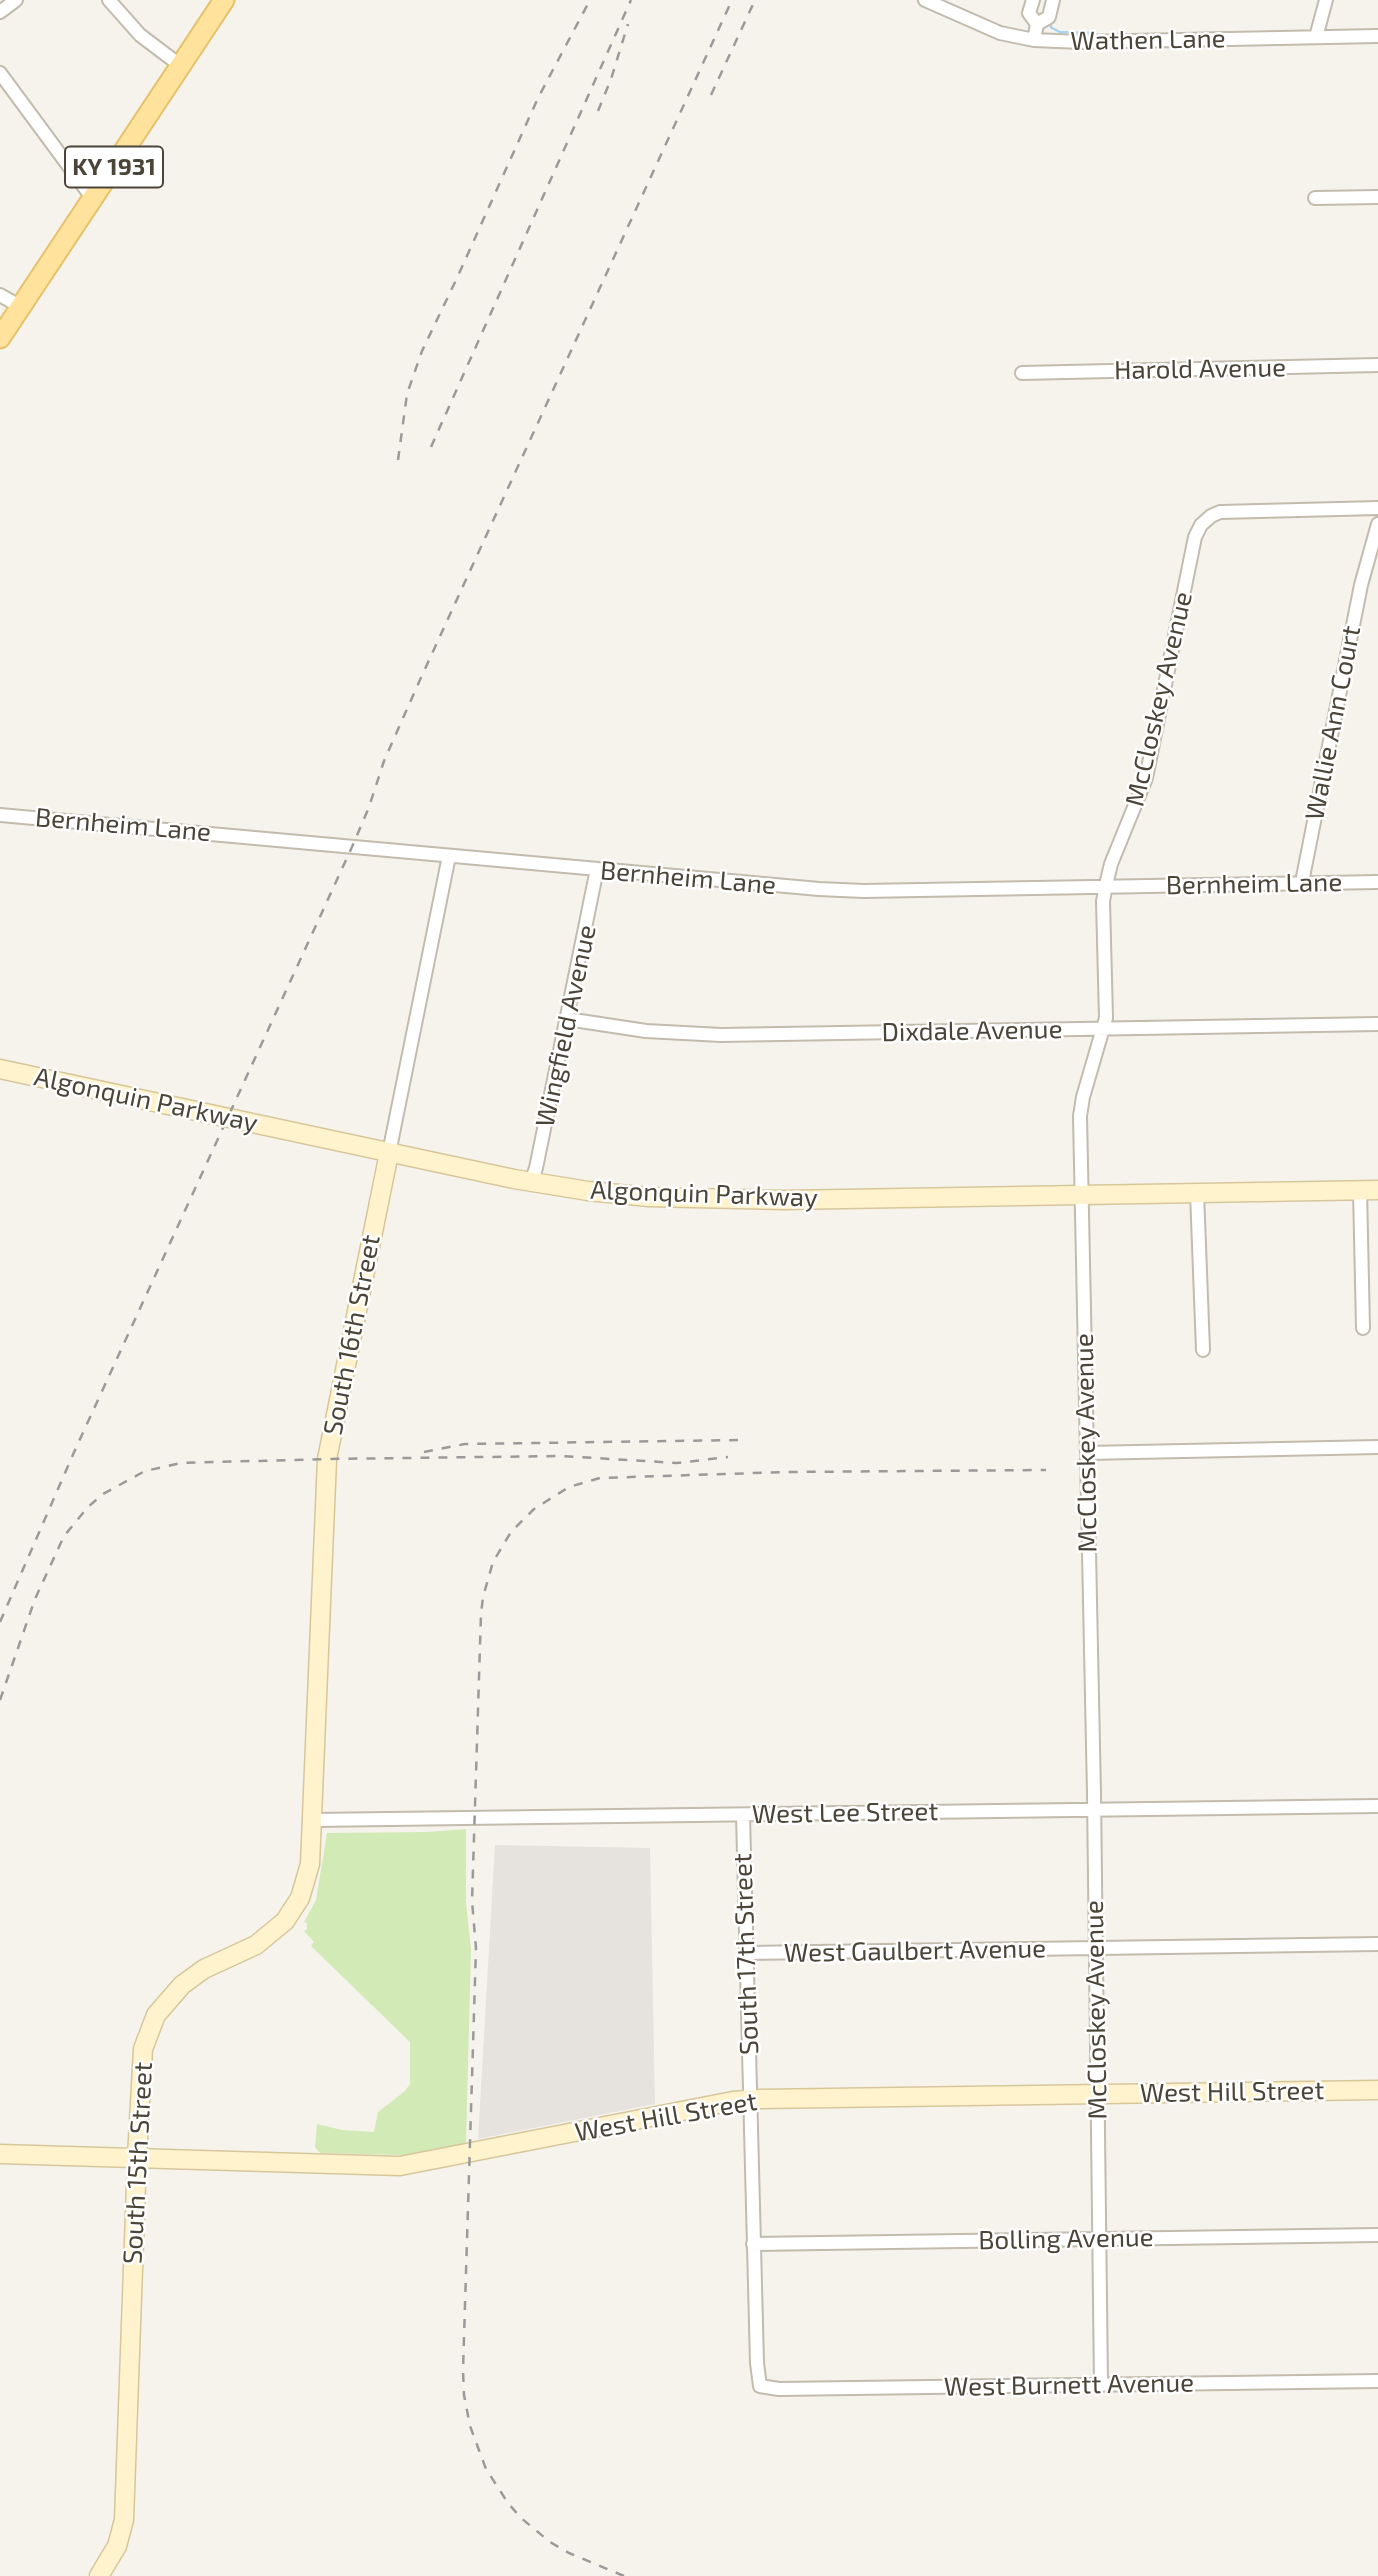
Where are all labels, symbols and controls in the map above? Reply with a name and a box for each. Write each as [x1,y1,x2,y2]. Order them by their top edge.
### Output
street label: Wathen Lane [1070,23,1226,57]
road number: KY 1931 [65,146,163,188]
street label: Harold Avenue [1114,352,1286,386]
street label: McCloskey Avenue [1119,589,1199,809]
street label: Wallie Ann Court [1299,623,1367,823]
street label: Bernheim Lane [34,802,212,848]
street label: Bernheim Lane [599,855,777,901]
street label: Bernheim Lane [1166,867,1342,901]
street label: Wingfield Avenue [529,922,603,1130]
street label: Dixdale Avenue [881,1014,1063,1048]
street label: Algonquin Parkway [31,1061,261,1139]
street label: Algonquin Parkway [590,1174,818,1214]
street label: South 16th Street [317,1232,387,1438]
street label: McCloskey Avenue [1068,1333,1104,1553]
street label: West Lee Street [752,1796,938,1830]
street label: South 17th Street [727,1853,765,2055]
street label: McCloskey Avenue [1078,1900,1114,2120]
street label: West Gaulbert Avenue [784,1933,1046,1969]
street label: South 15th Street [117,2061,159,2265]
street label: West Hill Street [1140,2075,1324,2109]
street label: West Hill Street [573,2086,759,2148]
street label: Bolling Avenue [978,2222,1154,2256]
street label: West Burnett Avenue [944,2367,1194,2403]

